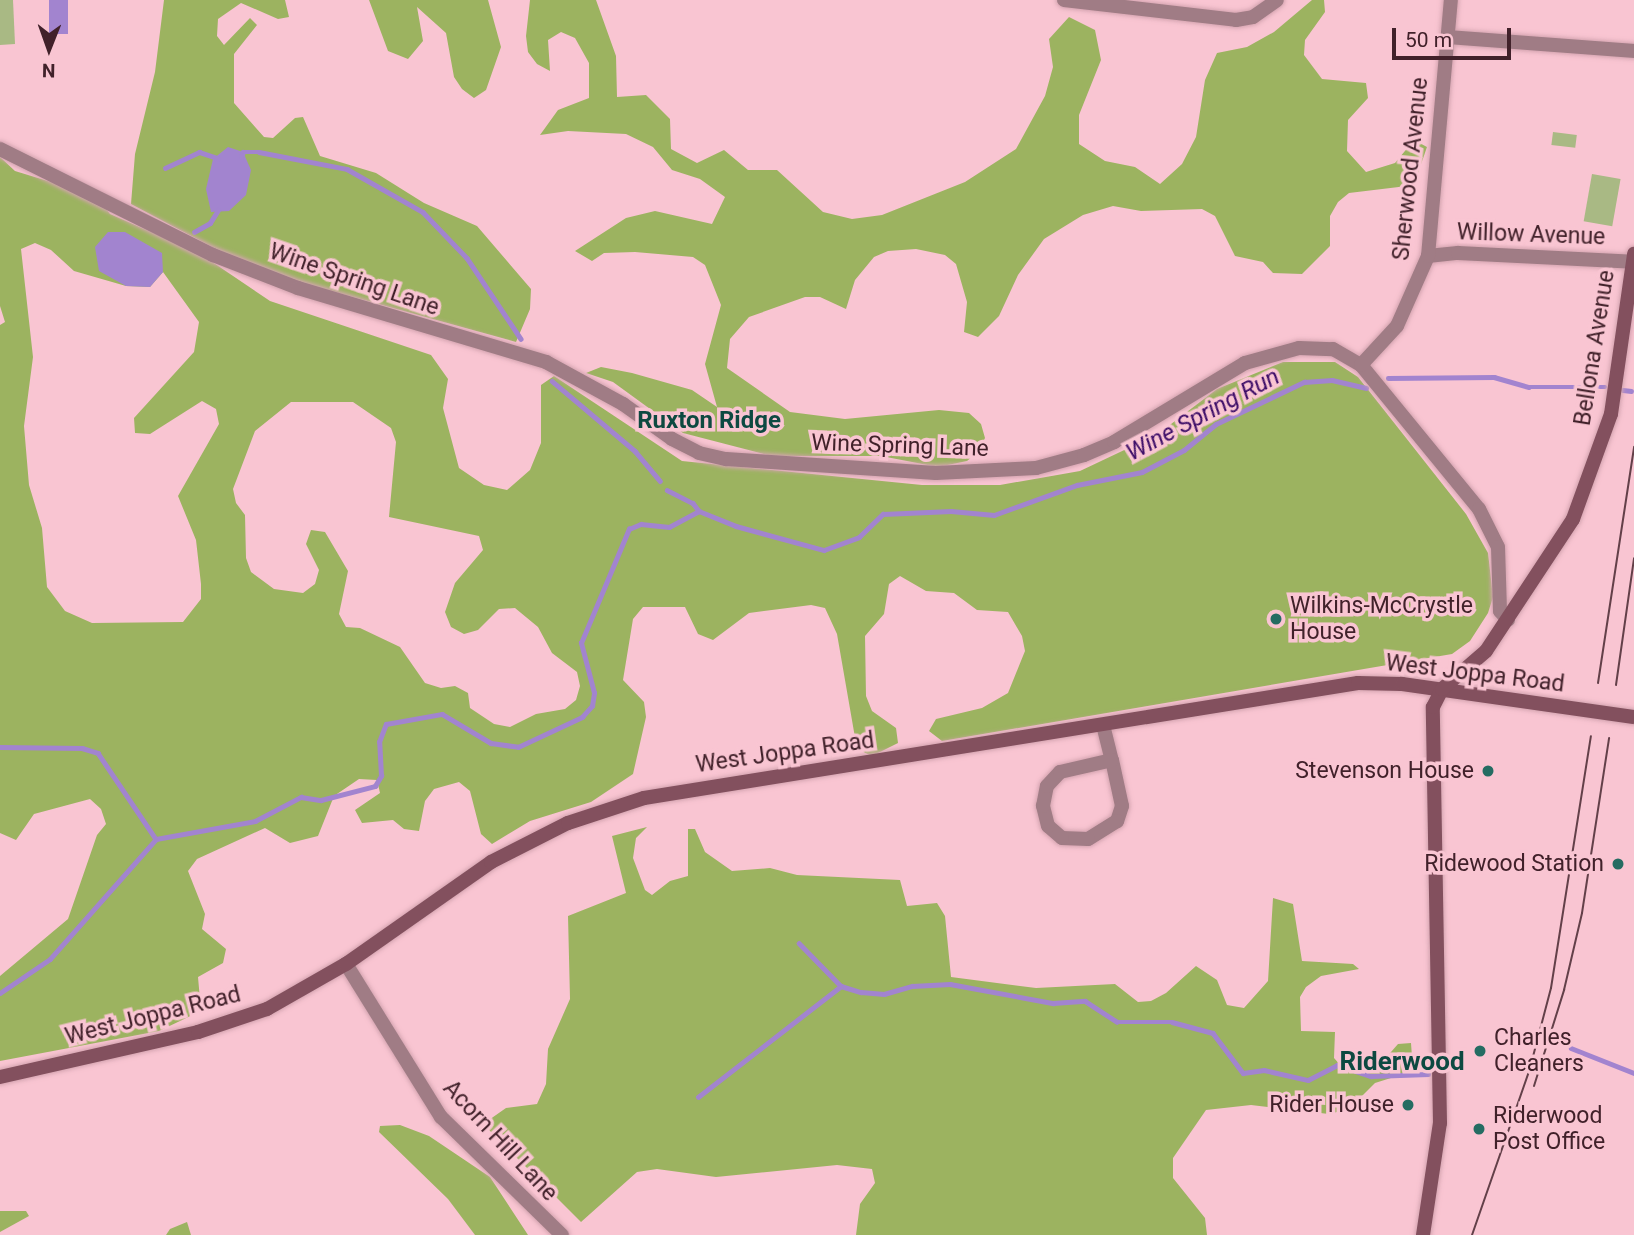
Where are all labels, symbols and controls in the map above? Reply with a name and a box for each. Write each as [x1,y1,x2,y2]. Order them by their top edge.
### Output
north arrow [14,14,84,84]
scale bar [1396,14,1515,58]
text: 50 m [1405,28,1452,52]
text: N [42,59,56,82]
street label: Sherwood Avenue [1388,76,1434,262]
street label: Willow Avenue [1456,219,1606,251]
street label: Wine Spring Lane [266,238,442,322]
street label: Bellona Avenue [1569,268,1621,428]
water label: Wine Spring Run [1121,362,1285,468]
district label: Ruxton Ridge [637,407,781,435]
street label: Wine Spring Lane [811,429,989,463]
place label: Wilkins-McCrystle House [1290,592,1473,646]
marker: Wilkins-McCrystle House [1268,611,1284,627]
street label: West Joppa Road [1384,649,1566,699]
street label: West Joppa Road [694,727,876,779]
place label: Stevenson House [1295,757,1474,785]
marker: Stevenson House [1480,763,1496,779]
place label: Ridewood Station [1424,850,1604,878]
marker: Ridewood Station [1610,856,1626,872]
street label: West Joppa Road [62,981,244,1051]
place label: Charles Cleaners [1494,1024,1584,1078]
marker: Charles Cleaners [1472,1043,1488,1059]
district label: Riderwood [1339,1046,1465,1078]
street label: Acorn Hill Lane [437,1075,563,1207]
place label: Rider House [1269,1091,1394,1119]
marker: Rider House [1400,1097,1416,1113]
place label: Riderwood Post Office [1493,1102,1605,1156]
marker: Riderwood Post Office [1471,1121,1487,1137]

